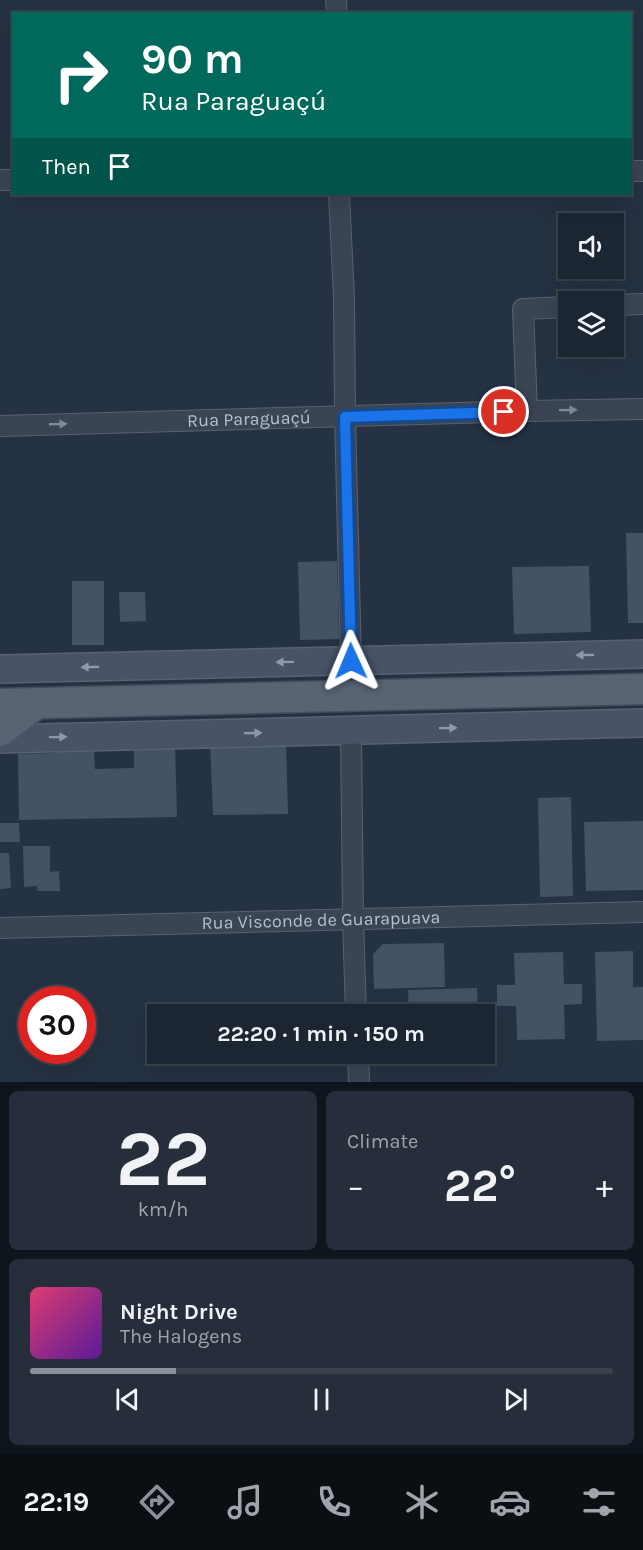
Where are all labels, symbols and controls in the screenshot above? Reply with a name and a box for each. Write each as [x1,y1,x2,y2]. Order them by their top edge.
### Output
text: 90 m [141,34,244,84]
icon: right [42,36,120,114]
text: Rua Paraguaçú [141,85,326,117]
icon: arrive [103,150,136,183]
text: Then [42,154,91,180]
map controls [558,213,624,357]
button: sound [558,213,624,279]
button: layers [558,291,624,357]
pin [478,386,529,437]
icon: arrive [487,395,520,428]
one-way arrow [559,405,578,415]
street label: Rua Paraguaçú [187,406,311,432]
one-way arrow [49,420,68,429]
position arrow [319,629,383,693]
one-way arrow [575,650,594,660]
one-way arrow [275,657,294,667]
one-way arrow [80,662,99,671]
one-way arrow [439,723,458,733]
one-way arrow [244,728,263,737]
one-way arrow [49,733,68,742]
street label: Rua Visconde de Guarapuava [201,906,441,934]
speed limit sign: 30 [18,986,96,1064]
text: 22:20 · 1 min · 150 m [217,1021,425,1047]
text: 22 [116,1113,210,1205]
text: Climate [347,1130,418,1153]
text: 22° [444,1160,516,1212]
text: − [347,1167,364,1205]
text: + [596,1167,613,1205]
text: km/h [138,1198,188,1221]
text: Night Drive [120,1299,238,1325]
text: The Halogens [120,1325,242,1348]
icon: previous [111,1383,144,1416]
icon: pause [305,1383,338,1416]
icon: next [499,1383,532,1416]
icon: directions [136,1481,178,1523]
icon: music [224,1481,266,1523]
icon: phone [313,1481,355,1523]
icon: climate [401,1481,443,1523]
icon: car [489,1481,531,1523]
icon: filters [578,1481,620,1523]
text: 22:19 [23,1486,89,1518]

